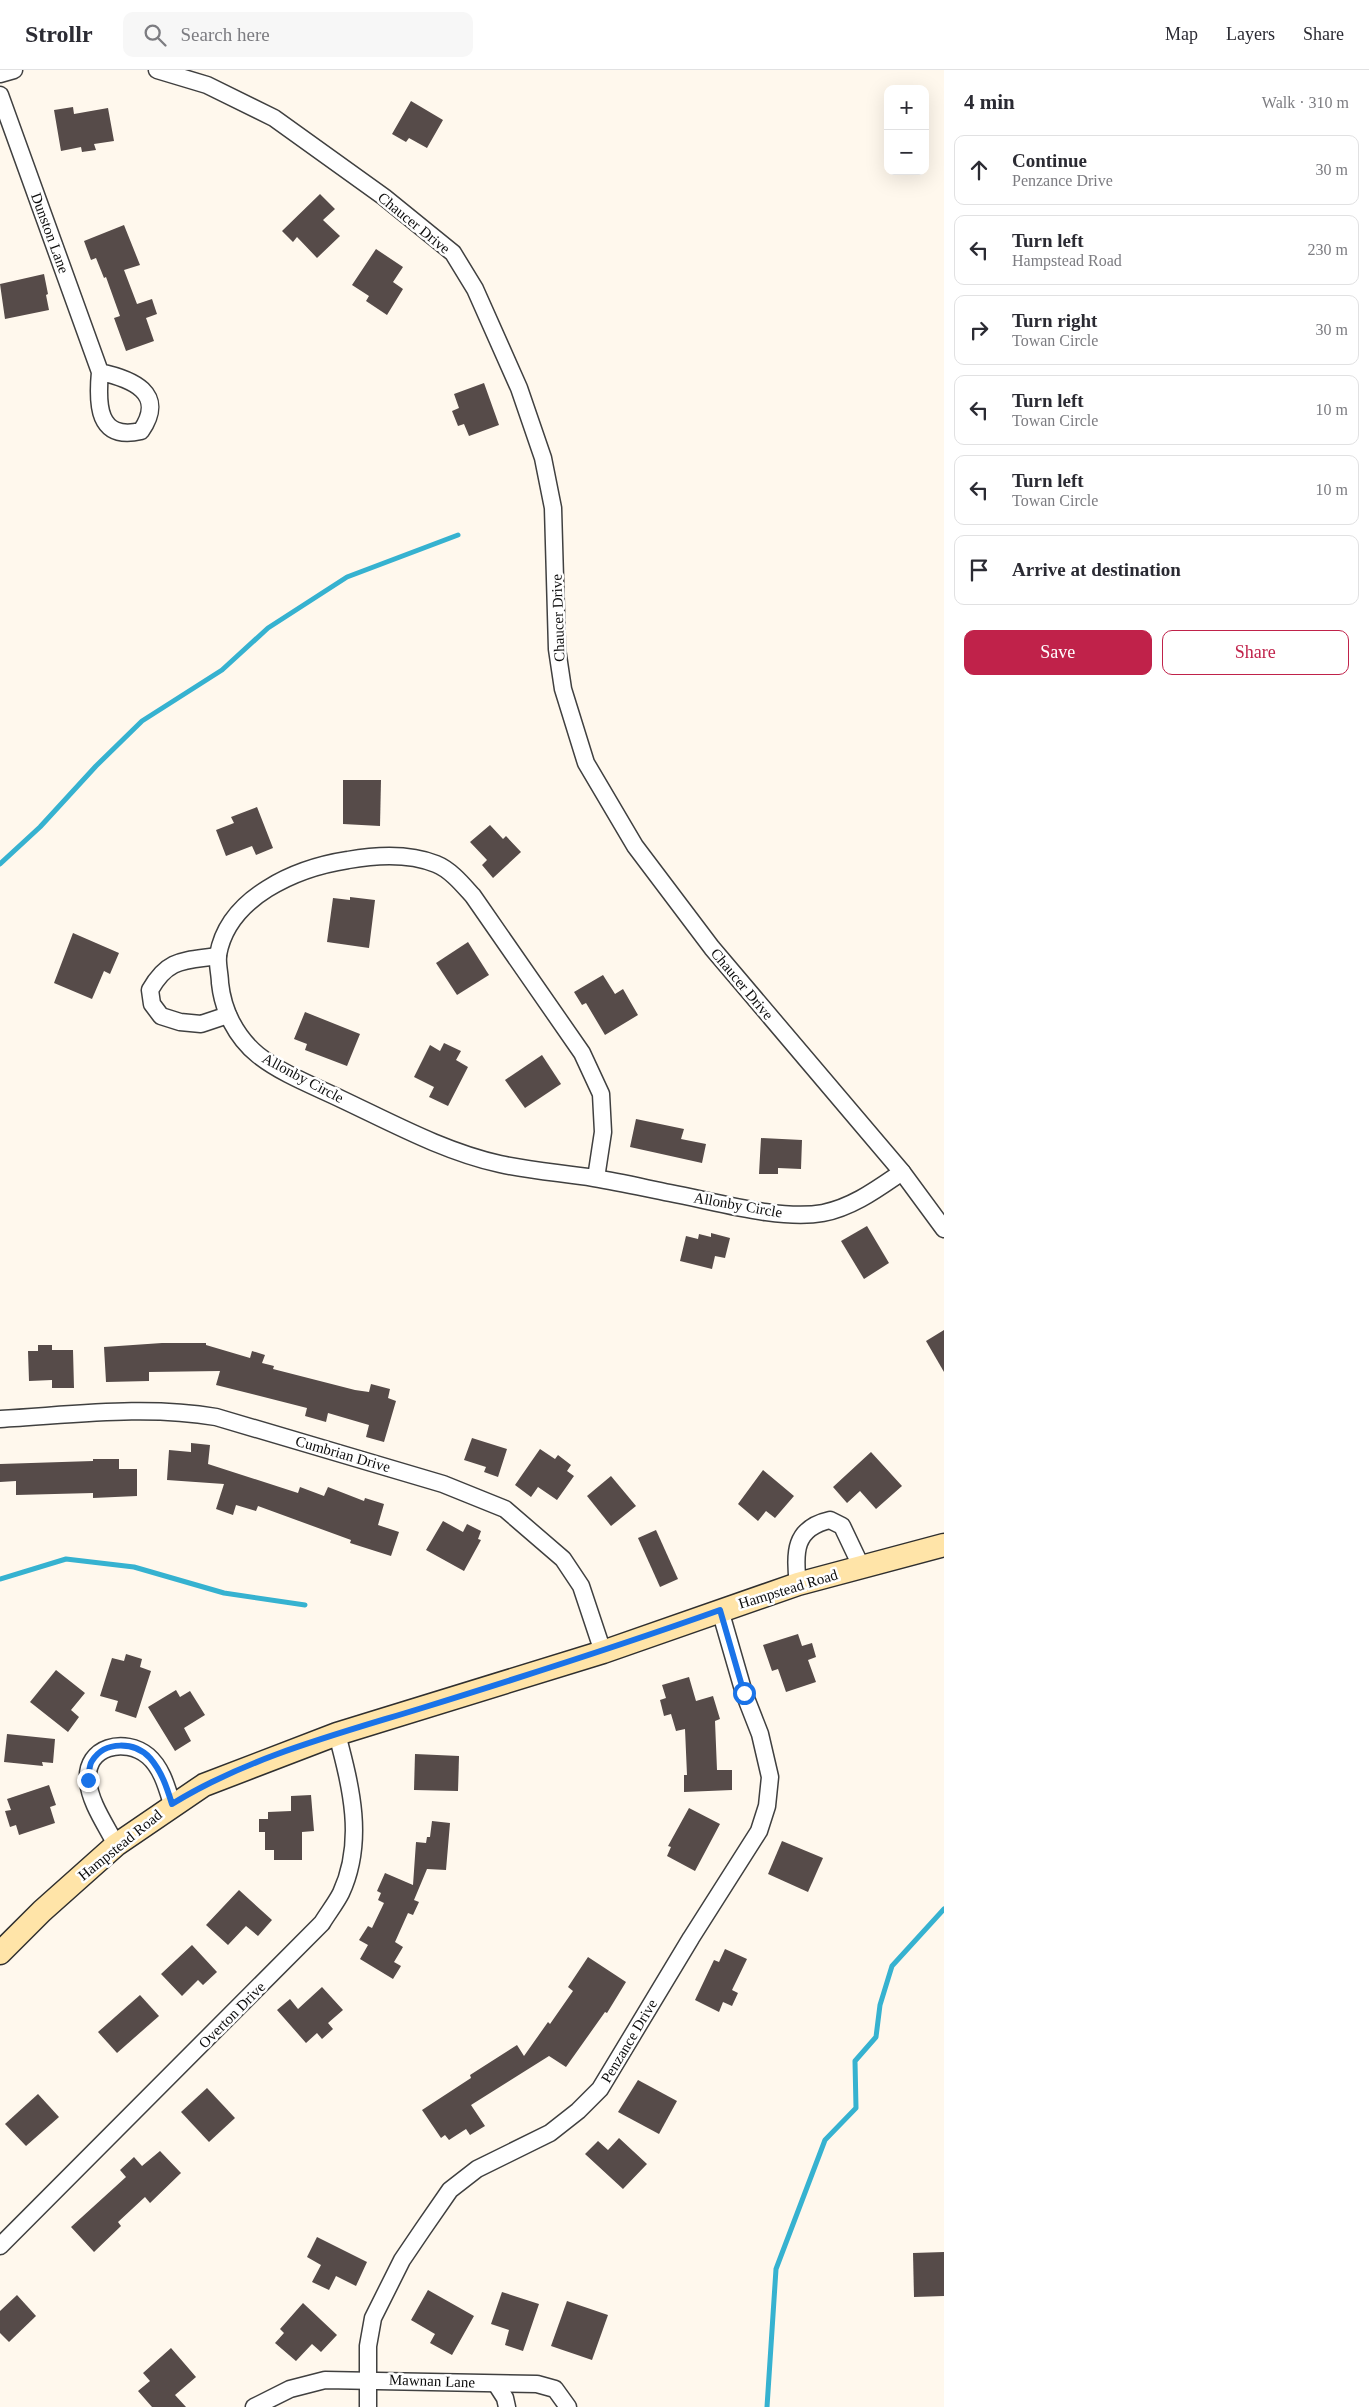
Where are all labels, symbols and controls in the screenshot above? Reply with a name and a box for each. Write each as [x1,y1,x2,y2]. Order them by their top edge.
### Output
search box [123,12,473,57]
text: Strollr [25,21,93,47]
icon: search [141,21,169,49]
text: Search here [181,24,270,45]
text: Map [1165,24,1198,44]
text: Layers [1226,24,1275,44]
text: Share [1303,24,1344,44]
map controls [884,85,929,175]
button: + [884,85,929,130]
text: 4 min [964,90,1015,114]
text: Walk · 310 m [1262,94,1349,111]
button: − [884,130,929,175]
text: Continue [1012,150,1087,171]
icon: ahead [965,156,993,184]
text: 30 m [1316,161,1348,178]
text: Penzance Drive [1012,172,1113,189]
street label: Chaucer Drive [375,189,453,257]
street label: Dunston Lane [28,191,72,276]
text: Turn left [1012,230,1084,251]
icon: left [965,236,993,264]
text: 230 m [1308,241,1348,258]
text: Hampstead Road [1012,252,1122,269]
text: Turn right [1012,310,1097,331]
icon: right [965,316,993,344]
text: 30 m [1316,321,1348,338]
text: Towan Circle [1012,332,1098,349]
text: Turn left [1012,390,1084,411]
icon: left [965,396,993,424]
text: 10 m [1316,401,1348,418]
text: Towan Circle [1012,412,1098,429]
text: Turn left [1012,470,1084,491]
icon: left [965,476,993,504]
text: 10 m [1316,481,1348,498]
text: Towan Circle [1012,492,1098,509]
icon: arrive [965,556,993,584]
text: Arrive at destination [1012,559,1181,580]
street label: Chaucer Drive [548,573,568,662]
button: Save [964,630,1152,675]
button: Share [1162,630,1349,675]
street label: Chaucer Drive [708,945,777,1023]
street label: Allonby Circle [260,1050,347,1106]
street label: Allonby Circle [693,1189,784,1221]
street label: Cumbrian Drive [294,1433,393,1475]
street label: Hampstead Road [736,1566,840,1612]
route start [733,1682,756,1705]
route end [77,1769,100,1792]
street label: Hampstead Road [75,1806,165,1884]
street label: Overton Drive [196,1978,269,2051]
street label: Penzance Drive [598,1996,660,2086]
street label: Mawnan Lane [389,2372,476,2391]

